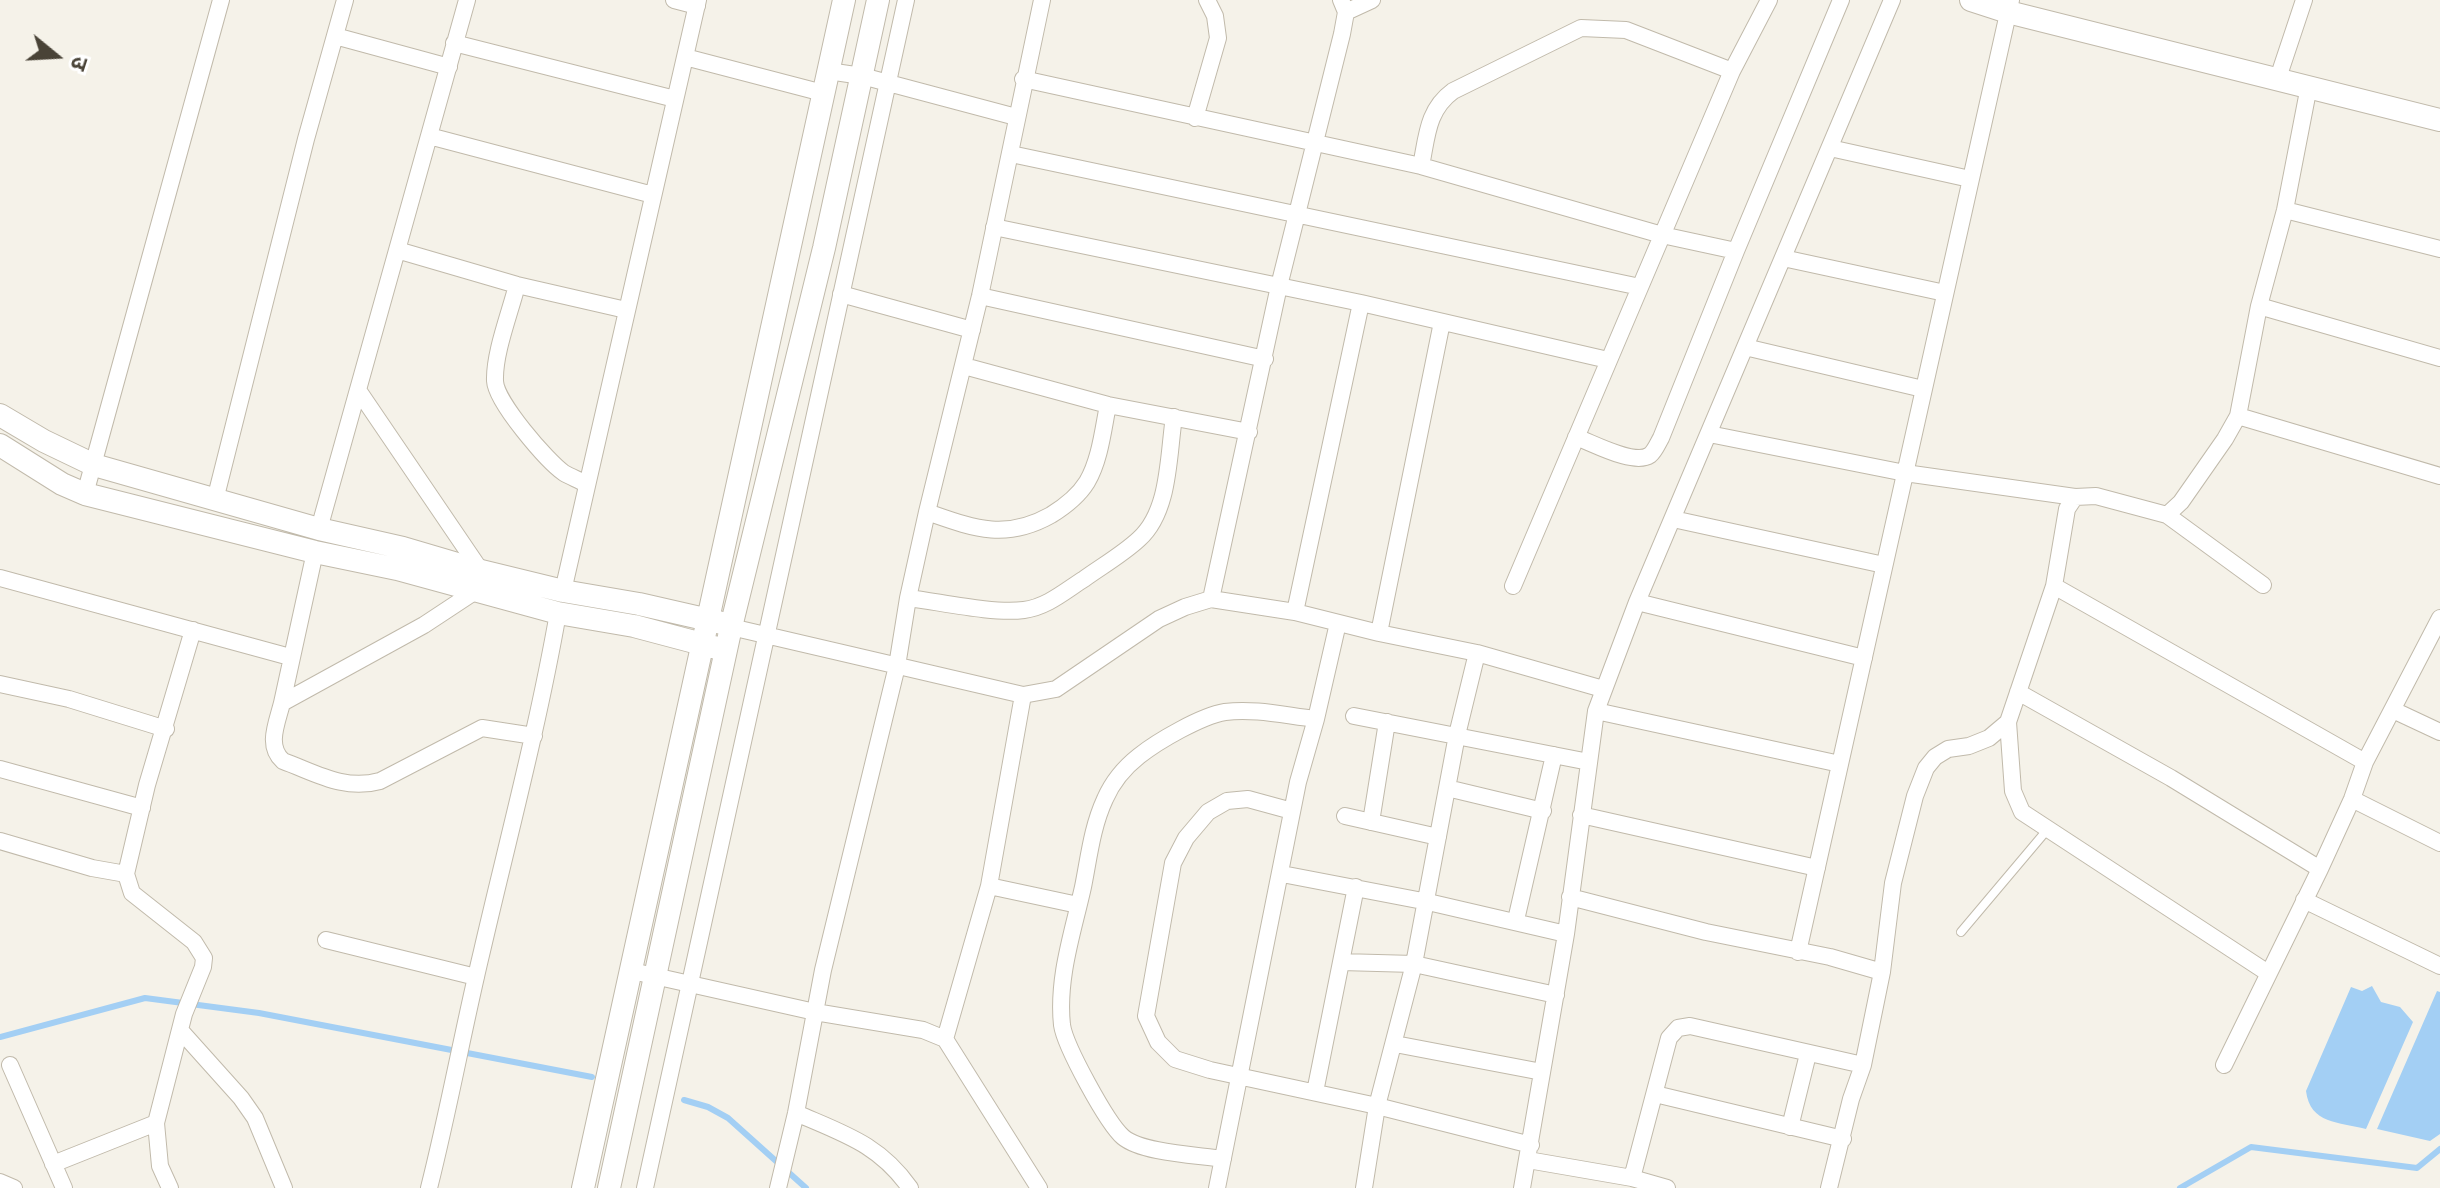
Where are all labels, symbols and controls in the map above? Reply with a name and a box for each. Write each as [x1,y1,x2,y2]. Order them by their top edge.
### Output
north arrow [16,16,96,96]
text: उ [64,53,94,74]

